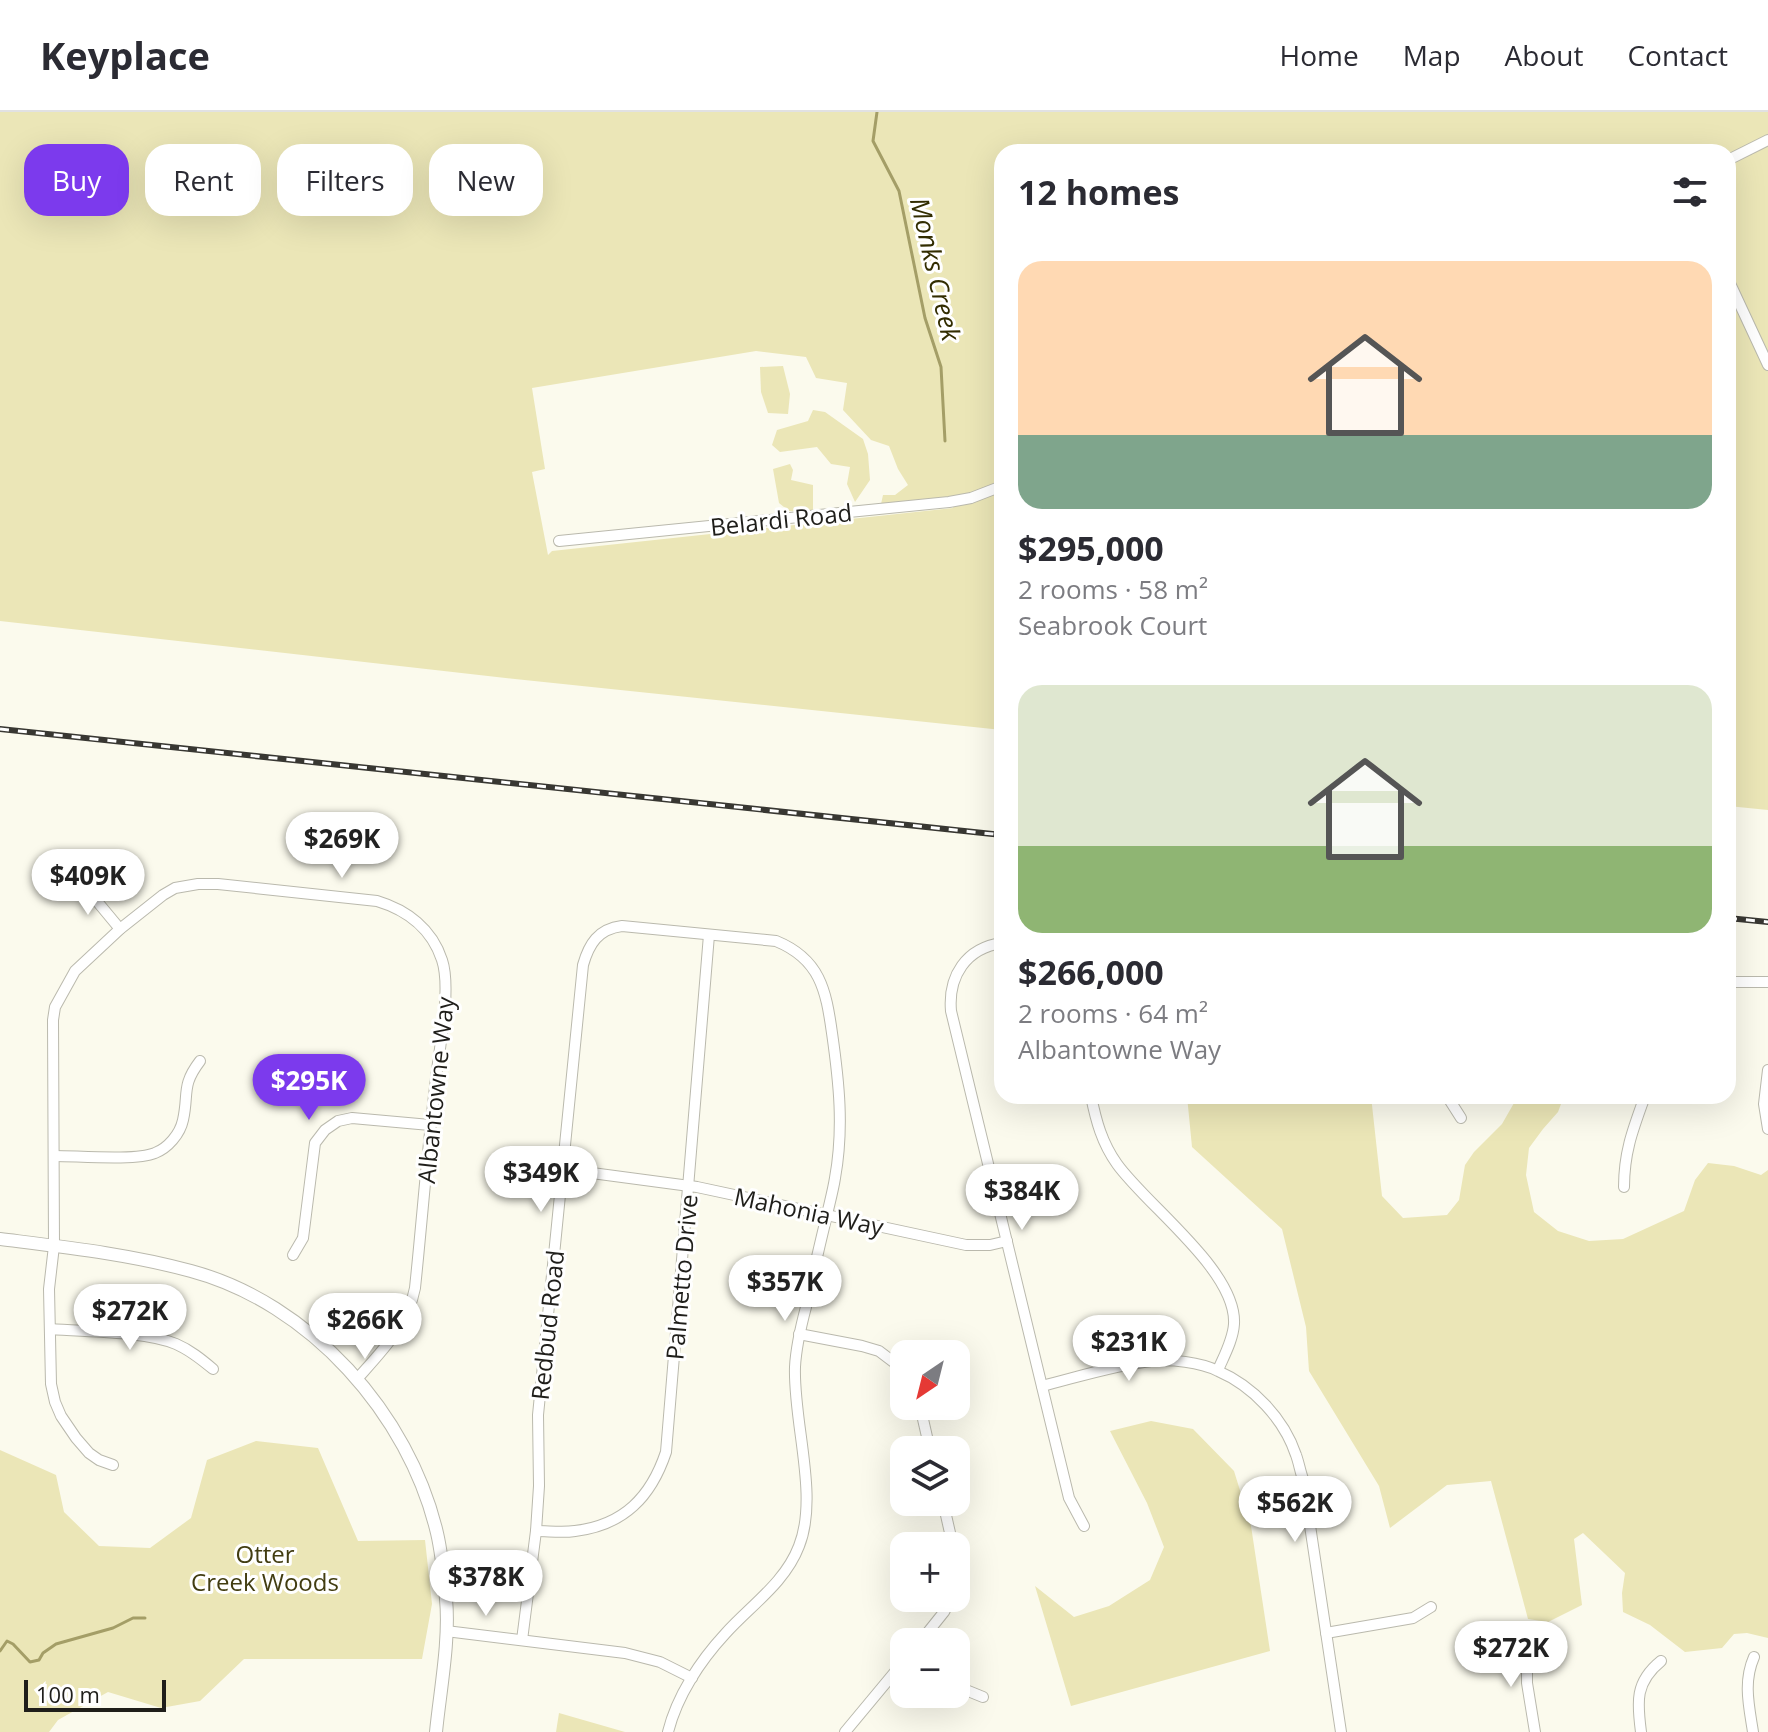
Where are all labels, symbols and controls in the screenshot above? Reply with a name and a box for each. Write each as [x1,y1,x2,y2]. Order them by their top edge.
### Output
text: Keyplace [40,29,210,81]
text: Home [1280,36,1359,74]
text: Map [1403,36,1461,74]
text: About [1505,36,1583,74]
text: Contact [1627,36,1728,74]
chip: Buy [24,144,129,216]
chip: Rent [145,144,261,216]
chip: Filters [277,144,413,216]
chip: New [429,144,543,216]
text: 12 homes [1018,169,1179,215]
icon: filters [1668,170,1712,214]
water label: Monks Creek [902,194,970,346]
icon: home [1293,313,1437,457]
street label: Belardi Road [708,495,854,543]
text: $295,000 [1018,525,1164,571]
text: 2 rooms · 58 m² [1018,571,1208,607]
text: Seabrook Court [1018,607,1207,643]
icon: home [1293,737,1437,881]
pin: $269K [286,812,398,880]
text: $269K [304,820,380,856]
pin: $409K [32,849,144,917]
text: $409K [50,857,126,893]
text: $266,000 [1018,949,1164,995]
street label: Albantowne Way [409,994,461,1185]
text: 2 rooms · 64 m² [1018,995,1208,1031]
text: Albantowne Way [1018,1031,1221,1067]
pin: $295K [253,1054,365,1122]
text: $295K [271,1062,347,1098]
pin: $349K [485,1146,597,1214]
text: $349K [503,1154,579,1190]
pin: $384K [966,1164,1078,1232]
text: $384K [984,1172,1060,1208]
street label: Mahonia Way [731,1179,888,1243]
street label: Palmetto Drive [657,1193,705,1361]
street label: Redbud Road [523,1248,571,1402]
pin: $357K [729,1255,841,1323]
text: $357K [747,1263,823,1299]
pin: $272K [74,1284,186,1352]
text: $272K [92,1292,168,1328]
pin: $266K [309,1293,421,1361]
text: $266K [327,1301,403,1337]
pin: $231K [1073,1315,1185,1383]
text: $231K [1091,1323,1167,1359]
north arrow [890,1340,970,1420]
map controls [890,1340,970,1708]
button: layers [890,1436,970,1516]
pin: $562K [1239,1476,1351,1544]
text: $562K [1257,1484,1333,1520]
button: + [890,1532,970,1612]
park label: Otter Creek Woods [191,1537,339,1598]
pin: $378K [430,1550,542,1618]
text: $378K [448,1558,524,1594]
pin: $272K [1455,1621,1567,1689]
button: − [890,1628,970,1708]
text: $272K [1473,1629,1549,1665]
scale bar [24,1676,166,1712]
text: 100 m [36,1679,100,1709]

